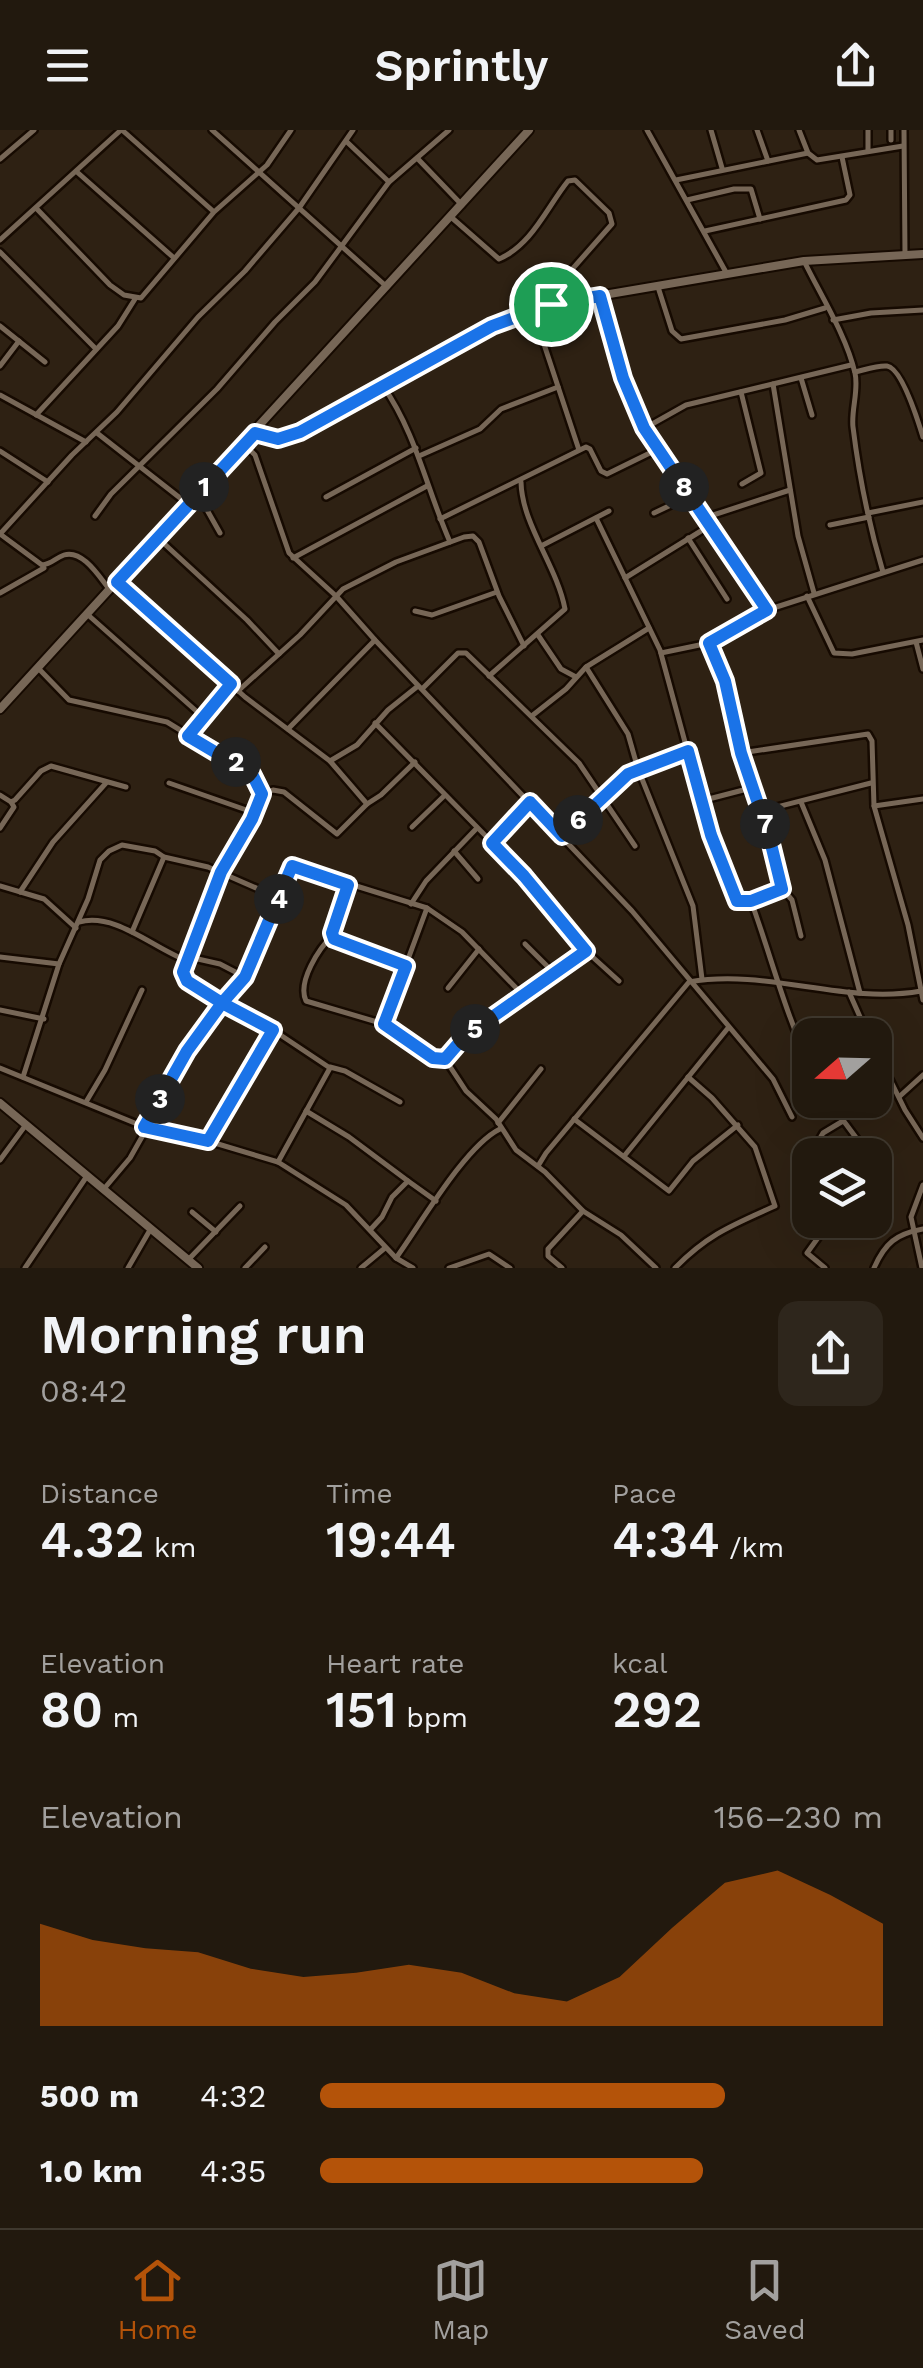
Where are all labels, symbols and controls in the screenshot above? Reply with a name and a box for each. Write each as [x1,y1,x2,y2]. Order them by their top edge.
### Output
icon: menu [40,38,95,93]
icon: share [828,38,883,93]
text: Sprintly [375,39,548,92]
pin [509,262,594,347]
icon: arrive [524,277,579,332]
pin: 1 [179,462,229,512]
pin: 8 [659,462,709,512]
text: 1 [198,470,210,503]
text: 8 [675,470,693,503]
pin: 2 [211,737,261,787]
text: 2 [228,745,244,778]
pin: 6 [553,795,603,845]
pin: 7 [740,799,790,849]
text: 6 [569,803,587,836]
text: 7 [756,807,774,840]
pin: 4 [254,874,304,924]
text: 4 [270,882,288,915]
pin: 5 [450,1004,500,1054]
text: 5 [467,1012,483,1045]
north arrow [792,1018,892,1118]
map controls [792,1018,892,1238]
pin: 3 [135,1074,185,1124]
text: 3 [152,1082,168,1115]
button: layers [792,1138,892,1238]
button: share [778,1301,883,1406]
text: Morning run [40,1302,367,1366]
text: 08:42 [40,1372,127,1410]
text: Distance [40,1477,159,1510]
text: Time [326,1477,393,1510]
text: Pace [612,1477,677,1510]
text: 4.32 [40,1510,144,1569]
text: 19:44 [326,1510,456,1569]
text: 4:34 [612,1510,720,1569]
text: km [144,1531,196,1564]
text: /km [720,1531,784,1564]
text: Elevation [40,1647,165,1680]
text: Heart rate [326,1647,464,1680]
text: kcal [612,1647,667,1680]
text: 80 [40,1680,103,1739]
text: 151 [326,1680,397,1739]
text: 292 [612,1680,702,1739]
text: m [103,1701,139,1734]
text: bpm [397,1701,468,1734]
text: Elevation [40,1798,183,1836]
text: 156–230 m [714,1798,883,1836]
text: 500 m [40,2077,139,2115]
text: 4:32 [200,2077,266,2115]
text: 1.0 km [40,2152,143,2190]
text: 4:35 [200,2152,266,2190]
tab: Home [117,2253,197,2346]
tab: Map [432,2253,489,2346]
tab: Saved [724,2253,806,2346]

